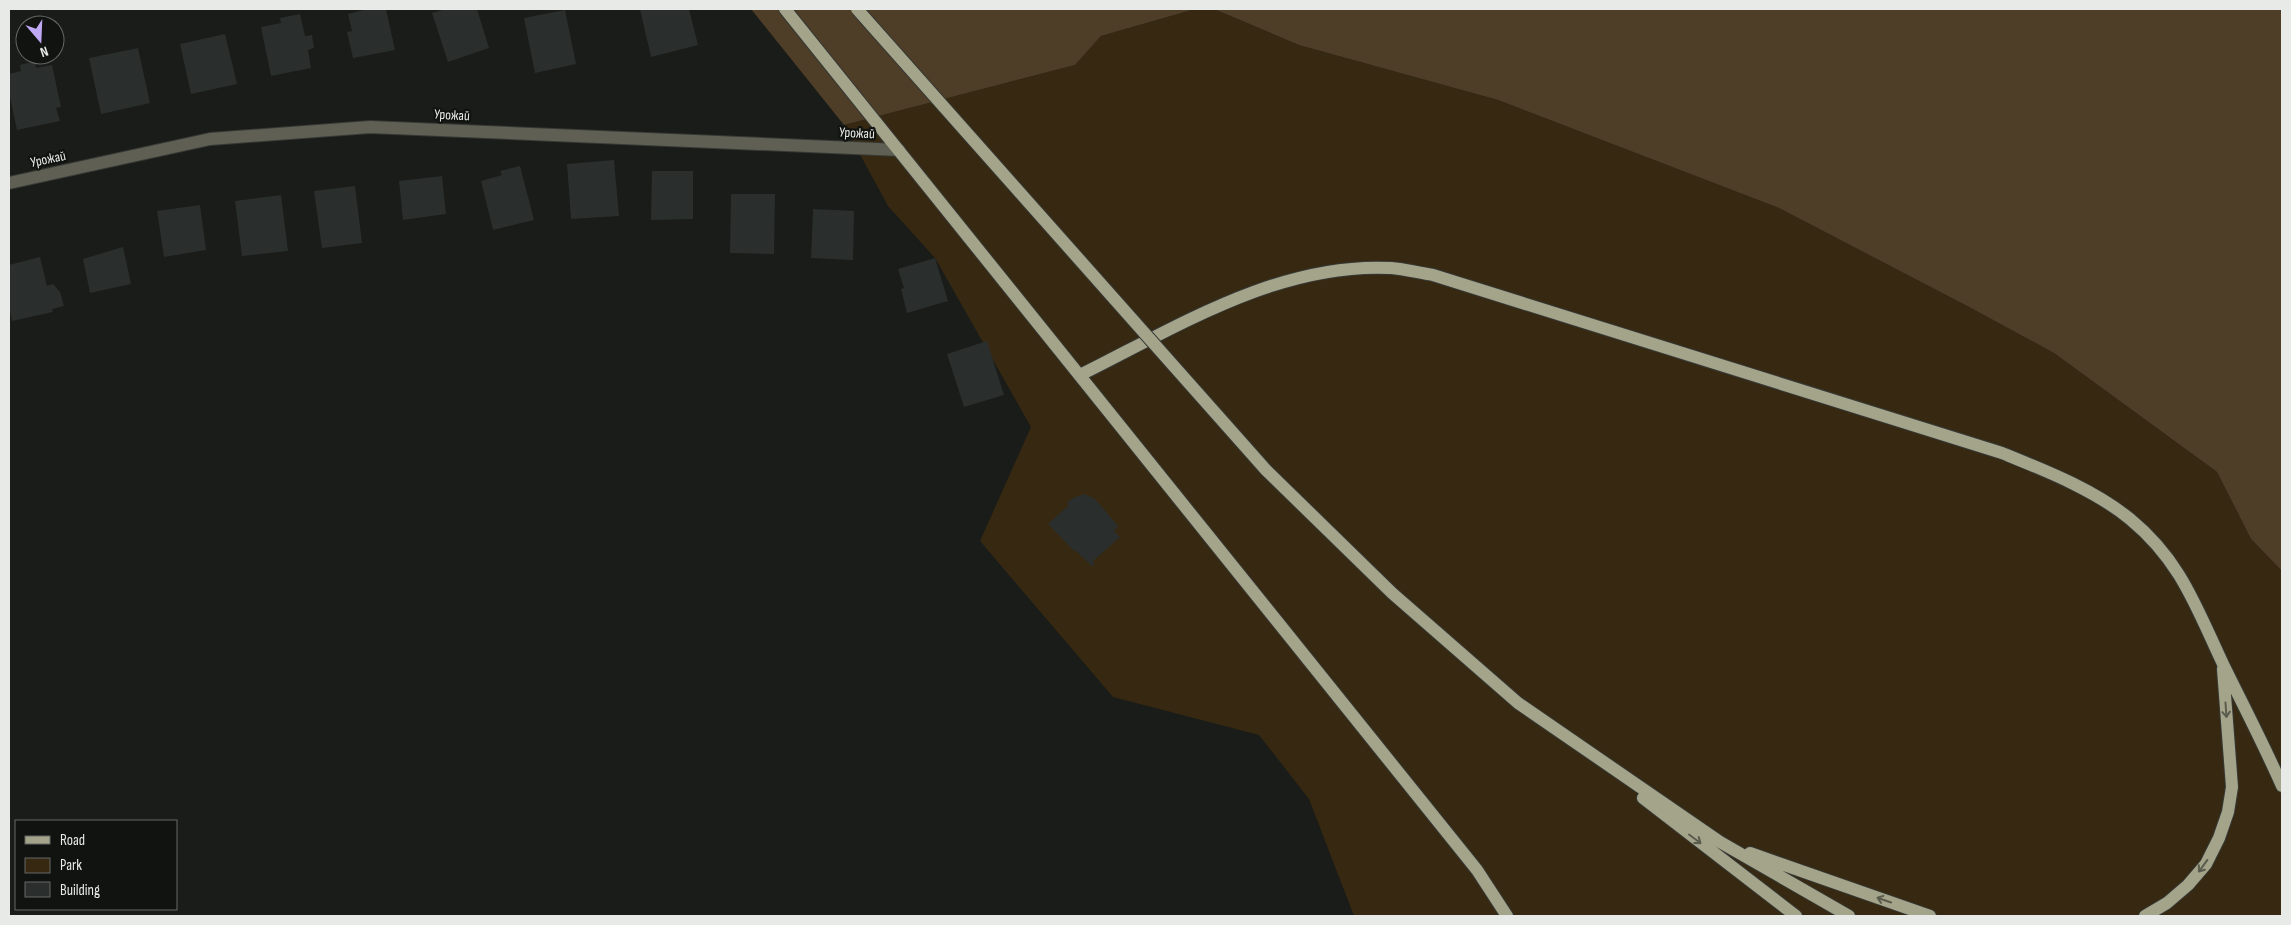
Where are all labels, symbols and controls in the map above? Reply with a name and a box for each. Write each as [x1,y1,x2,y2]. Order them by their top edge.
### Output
north arrow [15,15,65,65]
text: N [38,43,50,61]
street label: Урожай [434,106,470,124]
street label: Урожай [839,124,875,142]
street label: Урожай [29,147,67,171]
one-way arrow [2221,702,2230,718]
legend [15,820,178,910]
text: Road [60,831,85,850]
one-way arrow [1688,833,1701,844]
text: Park [60,856,82,875]
one-way arrow [2198,859,2208,873]
text: Building [60,881,100,900]
one-way arrow [1876,895,1892,904]

